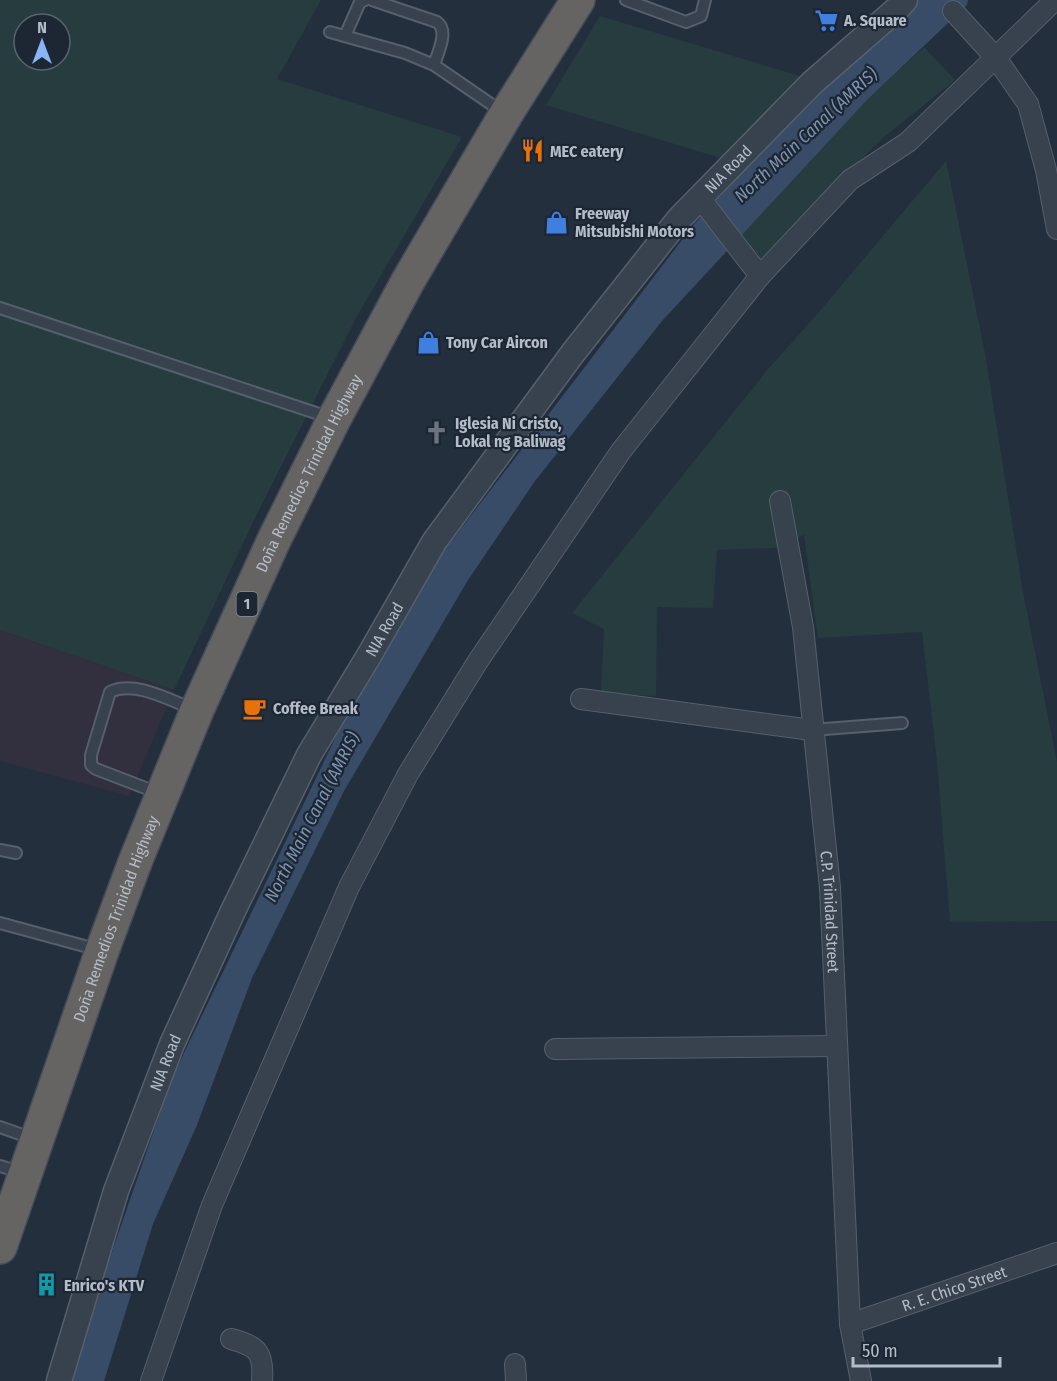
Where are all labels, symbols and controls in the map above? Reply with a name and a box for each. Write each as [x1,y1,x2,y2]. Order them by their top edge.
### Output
supermarket icon: A. Square [813,7,839,33]
place label: A. Square [843,11,907,30]
north arrow [12,12,72,72]
text: N [37,18,47,37]
water label: North Main Canal (AMRIS) [730,63,882,207]
restaurant icon: MEC eatery [519,138,545,164]
street label: NIA Road [700,141,755,197]
place label: MEC eatery [550,142,624,161]
place label: Freeway Mitsubishi Motors [575,204,694,241]
shop icon: Freeway Mitsubishi Motors [544,209,570,235]
shop icon: Tony Car Aircon [415,329,441,355]
place label: Tony Car Aircon [446,333,548,352]
street label: Doña Remedios Trinidad Highway [251,370,366,575]
place label: Iglesia Ni Cristo, Lokal ng Baliwag [455,414,565,451]
church icon: Iglesia Ni Cristo, Lokal ng Baliwag [424,419,450,445]
road number: 1 [236,592,258,616]
street label: NIA Road [361,599,407,660]
cafe icon: Coffee Break [242,695,268,721]
place label: Coffee Break [273,699,359,718]
water label: North Main Canal (AMRIS) [260,728,364,906]
street label: Doña Remedios Trinidad Highway [69,812,163,1024]
street label: C.P. Trinidad Street [817,850,843,974]
street label: NIA Road [146,1031,185,1093]
street label: R. E. Chico Street [899,1261,1009,1315]
building icon: Enrico's KTV [33,1272,59,1298]
place label: Enrico's KTV [64,1276,145,1295]
scale bar [853,1330,1000,1368]
text: 50 m [862,1340,898,1362]

